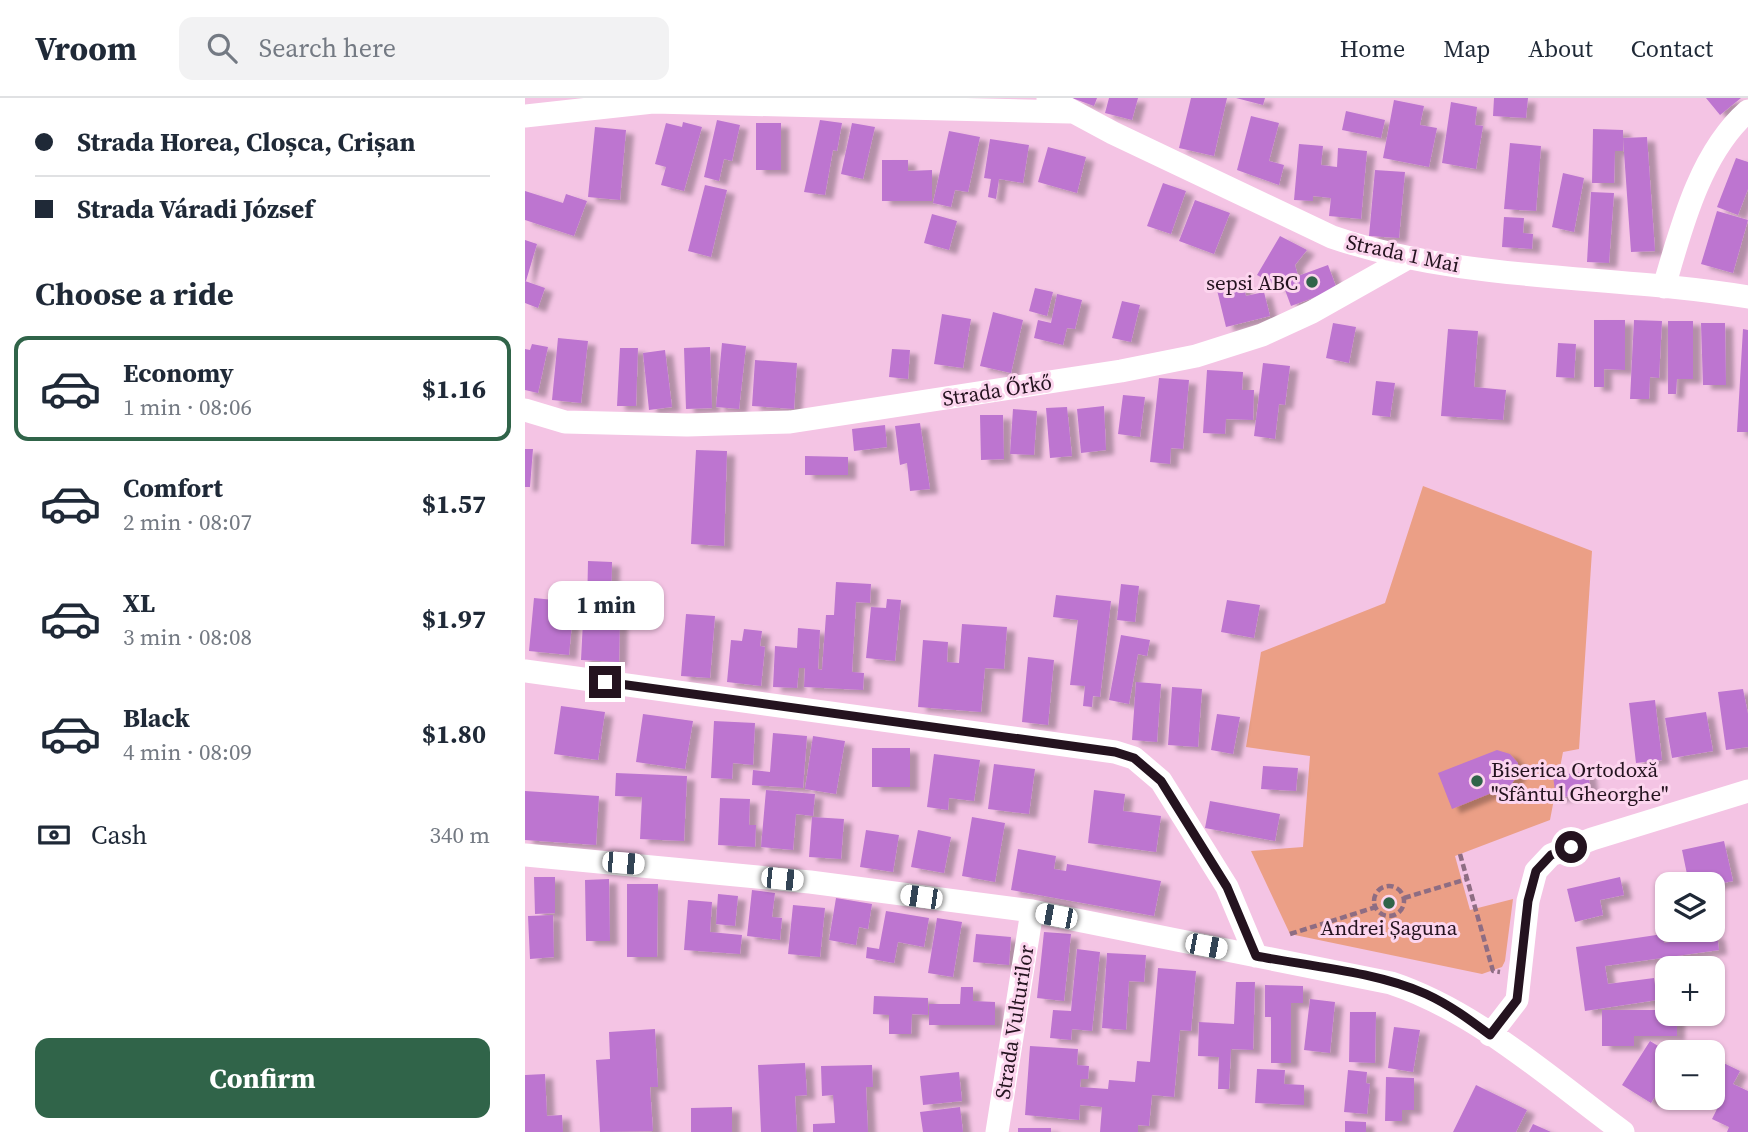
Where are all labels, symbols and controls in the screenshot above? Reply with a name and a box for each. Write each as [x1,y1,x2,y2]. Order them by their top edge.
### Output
search box [179,17,669,80]
text: Vroom [35,26,137,71]
icon: search [203,29,241,67]
text: Search here [259,30,396,66]
text: Home [1340,32,1405,65]
text: Map [1443,32,1490,65]
text: About [1528,32,1593,65]
text: Contact [1631,32,1713,65]
text: Strada Horea, Cloșca, Crișan [77,124,415,160]
text: Strada Váradi József [77,191,314,227]
street label: Strada 1 Mai [1344,227,1462,279]
place label: sepsi ABC [1206,268,1298,297]
text: Choose a ride [35,272,234,316]
marker: sepsi ABC [1304,274,1320,290]
text: Economy [123,355,234,391]
icon: car [39,357,102,420]
street label: Strada Őrkő [940,367,1054,413]
text: $1.16 [422,371,486,407]
text: 1 min · 08:06 [123,391,252,423]
text: Comfort [123,470,223,506]
icon: car [39,472,102,535]
text: $1.57 [422,486,486,522]
text: 2 min · 08:07 [123,506,252,538]
callout: 1 min [547,580,663,630]
text: XL [123,585,155,621]
icon: car [39,587,102,650]
text: 1 min [576,589,636,621]
text: $1.97 [422,601,486,637]
text: 3 min · 08:08 [123,621,252,653]
route end [589,666,621,698]
text: Black [123,700,190,736]
icon: car [39,702,102,765]
text: $1.80 [422,716,486,752]
text: 4 min · 08:09 [123,736,252,768]
place label: Biserica Ortodoxă "Sfântul Gheorghe" [1491,755,1668,808]
marker: Biserica Ortodoxă "Sfântul Gheorghe" [1469,773,1485,789]
icon: cash [35,816,73,854]
text: Cash [91,817,147,853]
text: 340 m [429,819,490,851]
route start [1555,831,1587,863]
car [602,851,645,875]
car [761,866,804,892]
map controls [1655,872,1725,1110]
button: layers [1655,872,1725,942]
car [899,884,944,910]
marker: Andrei Șaguna [1381,895,1397,911]
car [1034,902,1079,930]
place label: Andrei Șaguna [1321,913,1458,942]
car [1184,932,1229,960]
street label: Strada Vulturilor [988,943,1041,1101]
button: + [1655,956,1725,1026]
button: Confirm [35,1038,490,1118]
button: − [1655,1040,1725,1110]

